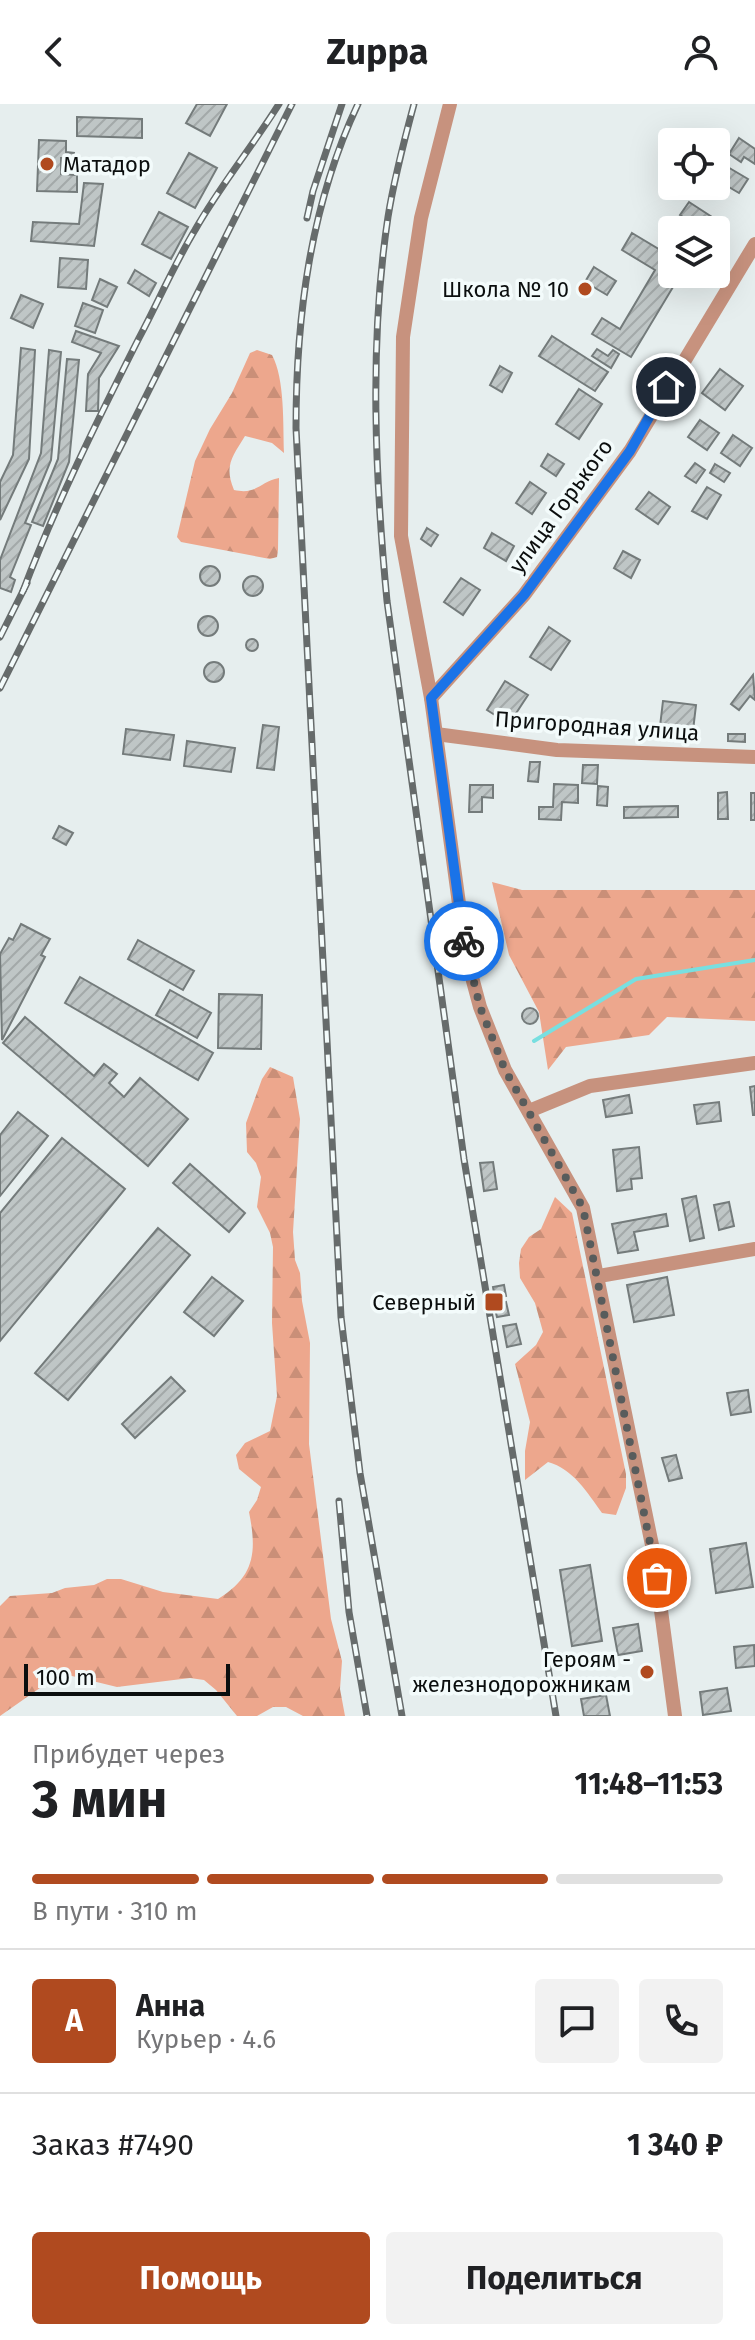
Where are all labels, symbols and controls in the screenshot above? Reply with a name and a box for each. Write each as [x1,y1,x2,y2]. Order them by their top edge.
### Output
icon: back [32,30,76,74]
text: Zuppa [327,30,428,74]
icon: person [679,30,723,74]
map controls [658,128,730,288]
button: locate [658,128,730,200]
place label: Матадор [63,151,151,178]
marker: Матадор [38,155,56,173]
button: layers [658,216,730,288]
place label: Школа № 10 [442,276,569,303]
marker: Школа № 10 [576,280,594,298]
pin [632,353,700,421]
icon: home [644,365,688,409]
street label: улица Горького [503,434,619,578]
street label: Пригородная улица [494,705,700,747]
courier [424,901,504,981]
icon: bike [442,919,486,963]
place label: Северный [372,1289,476,1316]
marker: Северный [483,1291,505,1313]
pin [623,1544,691,1612]
icon: bag [635,1556,679,1600]
place label: Героям - железнодорожникам [412,1646,631,1698]
scale bar [24,1660,230,1696]
marker: Героям - железнодорожникам [638,1663,656,1681]
text: 100 m [36,1664,95,1691]
text: Прибудет через [32,1739,225,1770]
text: 11:48–11:53 [575,1766,723,1802]
text: 3 мин [32,1768,168,1831]
text: В пути · 310 m [32,1896,197,1927]
button: chat [535,1979,619,2063]
button: phone [639,1979,723,2063]
text: Анна [136,1988,205,2024]
text: А [65,2003,83,2039]
text: Курьер · 4.6 [136,2024,276,2055]
text: Заказ #7490 [32,2127,194,2163]
text: 1 340 ₽ [627,2127,723,2163]
button: Помощь [32,2232,370,2324]
button: Поделиться [386,2232,723,2324]

